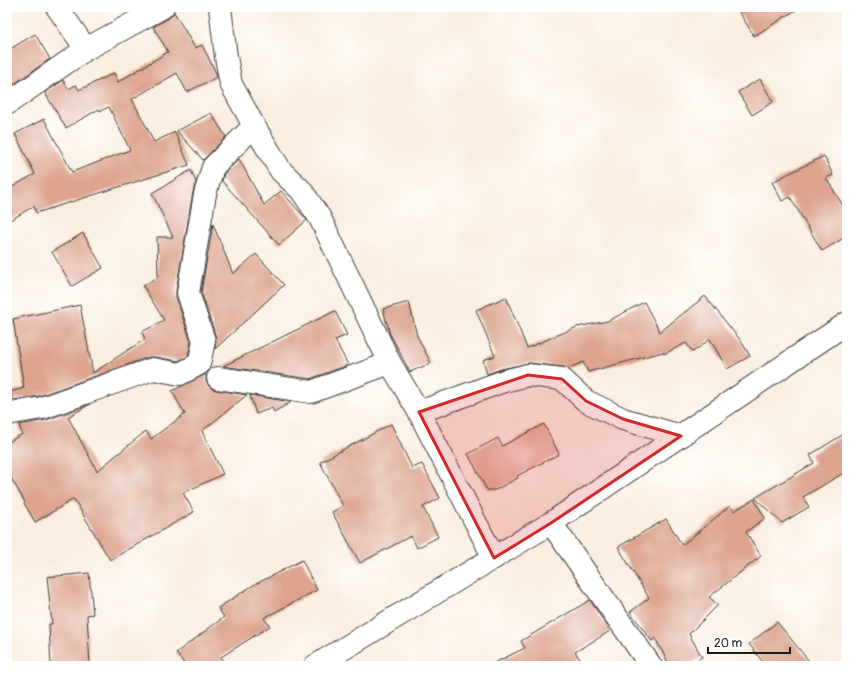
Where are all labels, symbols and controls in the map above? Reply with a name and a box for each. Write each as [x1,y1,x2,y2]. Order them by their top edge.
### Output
scale bar [708,629,790,655]
text: 20 m [714,636,743,651]

